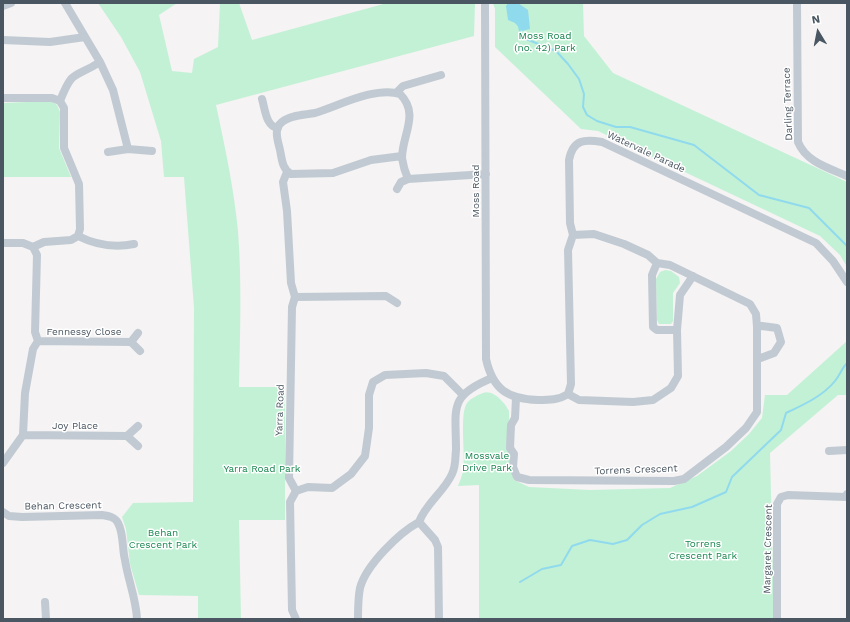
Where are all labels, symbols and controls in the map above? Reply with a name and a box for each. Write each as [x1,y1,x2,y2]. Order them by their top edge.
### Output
north arrow [798,12,838,52]
text: N [811,13,821,27]
park label: Moss Road (no. 42) Park [514,30,576,54]
street label: Darling Terrace [781,67,795,141]
street label: Watervale Parade [605,129,687,175]
street label: Moss Road [470,165,482,217]
street label: Fennessy Close [46,326,122,338]
street label: Yarra Road [273,384,287,436]
street label: Joy Place [52,420,98,432]
park label: Mossvale Drive Park [462,450,512,474]
park label: Yarra Road Park [224,463,300,475]
street label: Torrens Crescent [594,463,678,477]
street label: Behan Crescent [24,499,102,513]
street label: Margaret Crescent [761,504,775,594]
park label: Behan Crescent Park [129,527,197,550]
park label: Torrens Crescent Park [669,538,737,562]

